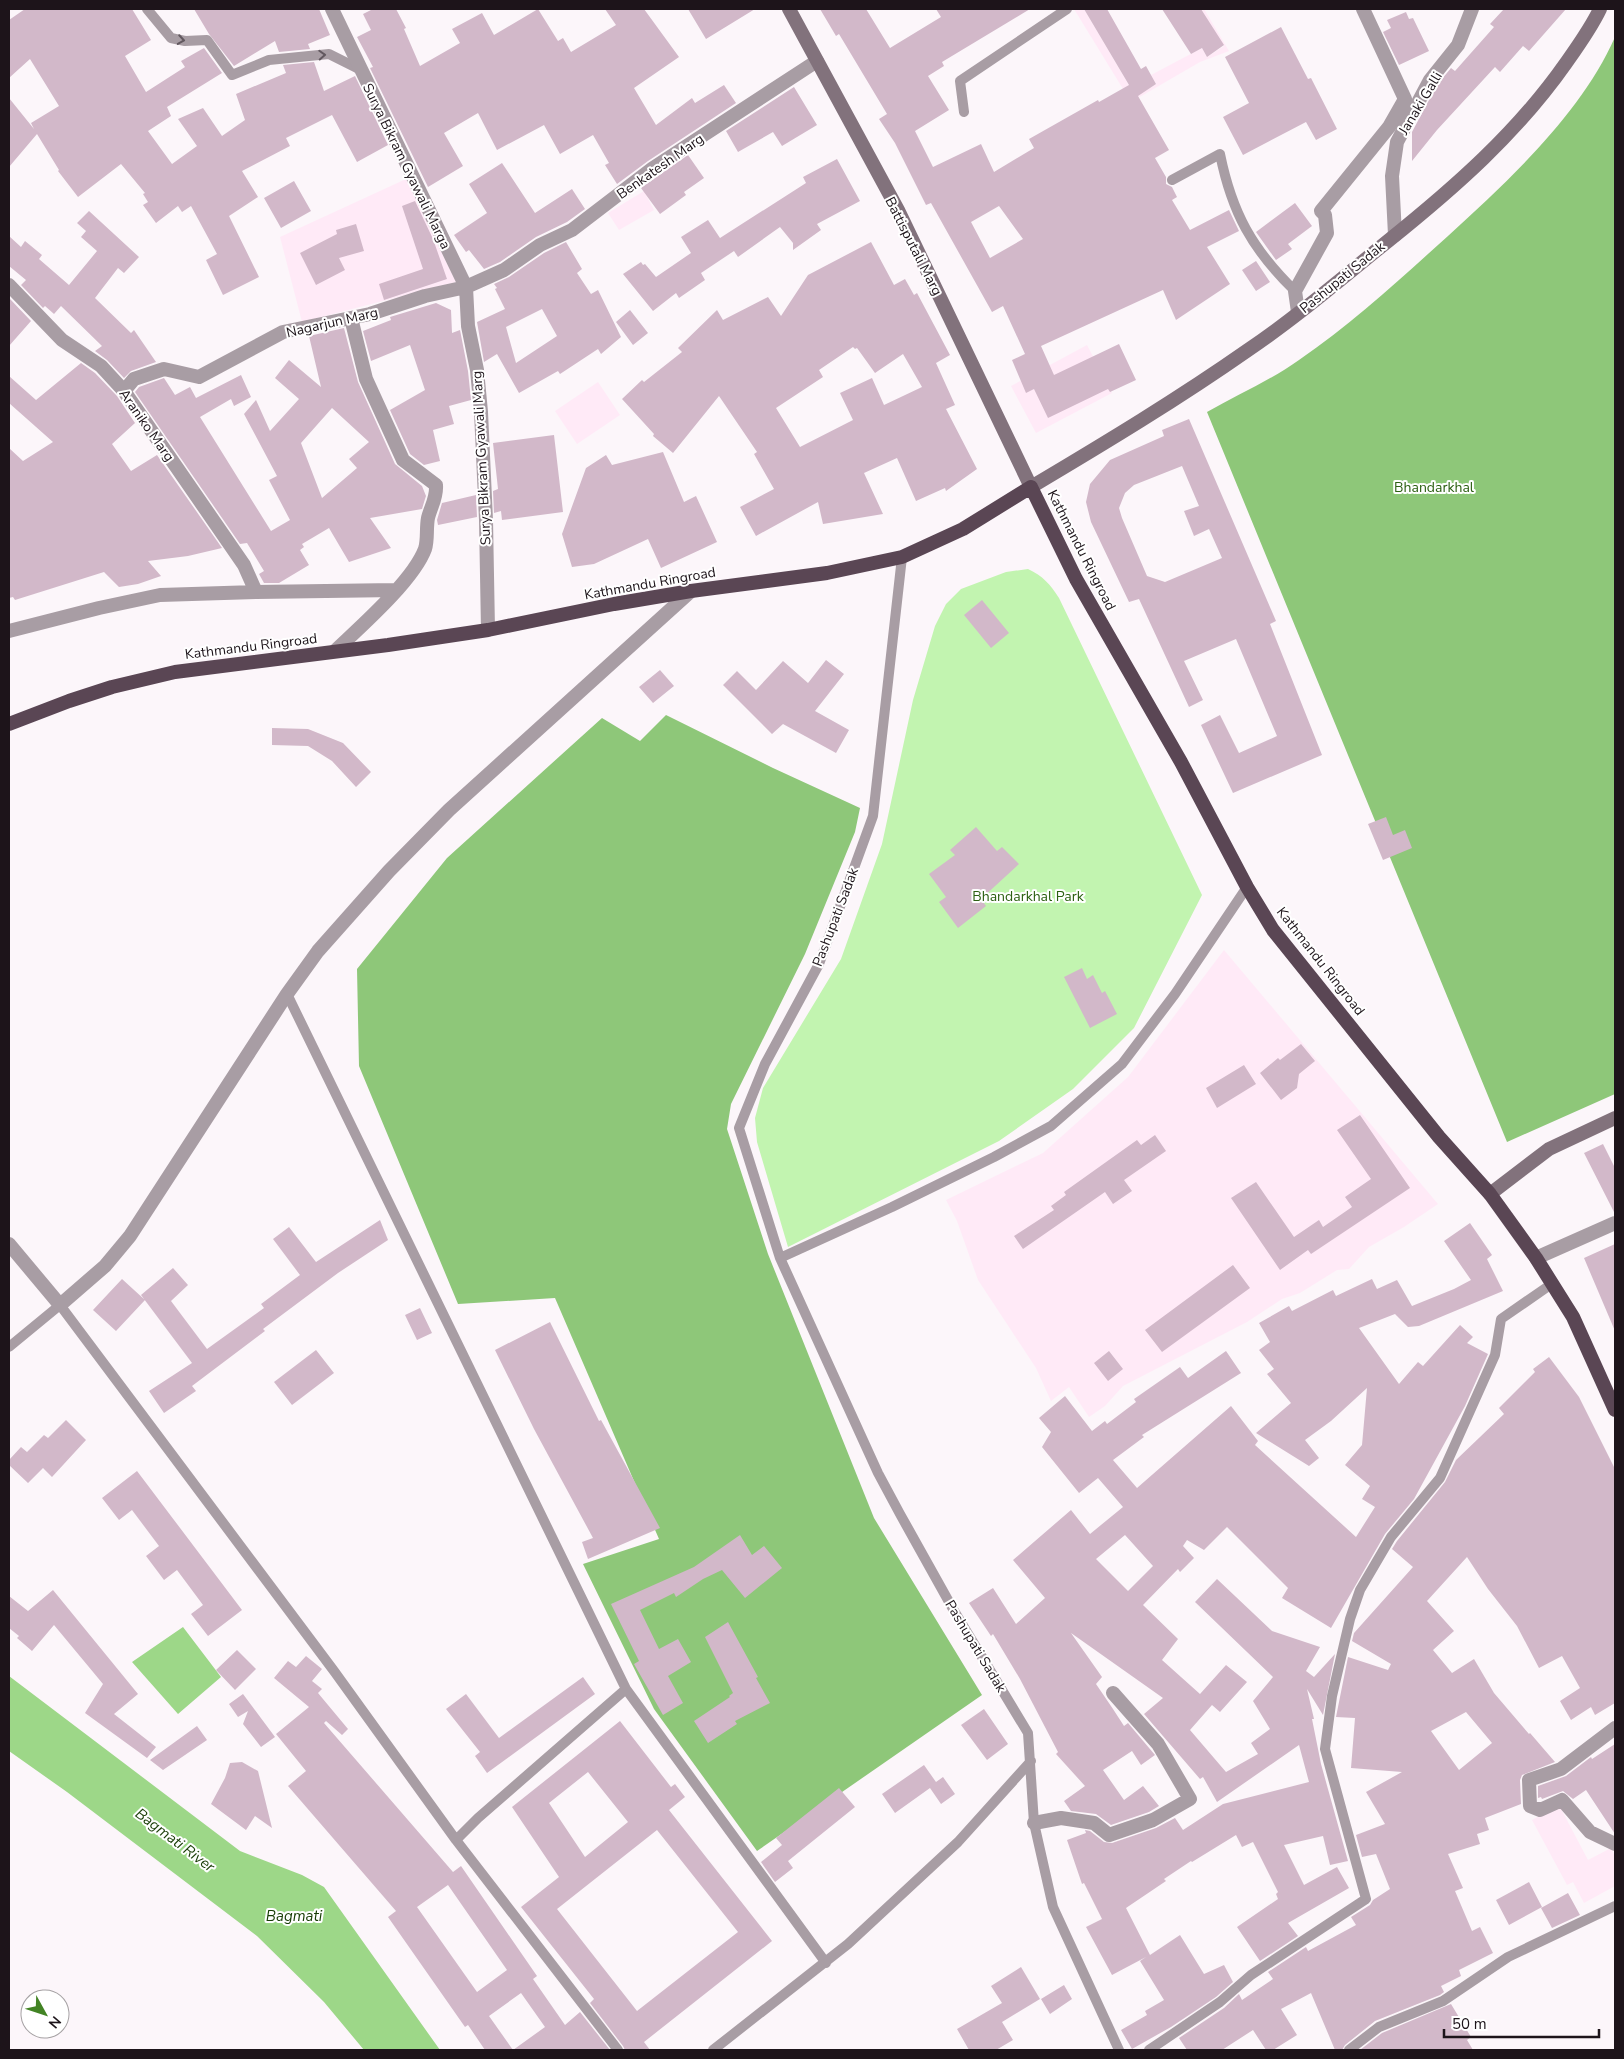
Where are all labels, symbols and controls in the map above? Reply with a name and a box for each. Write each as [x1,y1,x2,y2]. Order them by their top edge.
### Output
one-way arrow [178,34,186,45]
one-way arrow [318,50,326,61]
street label: Janaki Galli [1394,68,1447,139]
street label: Surya Bikram Gyawali Marga [358,80,455,252]
street label: Benkatesh Marg [613,129,708,204]
street label: Battisputali Marg [880,194,947,299]
street label: Pashupati Sadak [1296,237,1390,318]
street label: Nagarjun Marg [284,303,380,342]
street label: Surya Bikram Gyawali Marg [467,370,496,546]
street label: Araniko Marg [115,385,179,465]
park label: Bhandarkhal [1394,478,1475,497]
street label: Kathmandu Ringroad [1043,487,1120,614]
street label: Kathmandu Ringroad [583,563,717,604]
street label: Kathmandu Ringroad [184,629,318,664]
street label: Pashupati Sadak [808,864,863,969]
park label: Bhandarkhal Park [972,887,1085,906]
street label: Kathmandu Ringroad [1272,903,1369,1020]
street label: Pashupati Sadak [941,1597,1011,1697]
water label: Bagmati River [131,1804,219,1877]
water label: Bagmati [266,1906,323,1926]
north arrow [20,1989,70,2039]
scale bar [1444,2006,1599,2038]
text: N [44,2012,65,2032]
text: 50 m [1452,2014,1487,2034]

